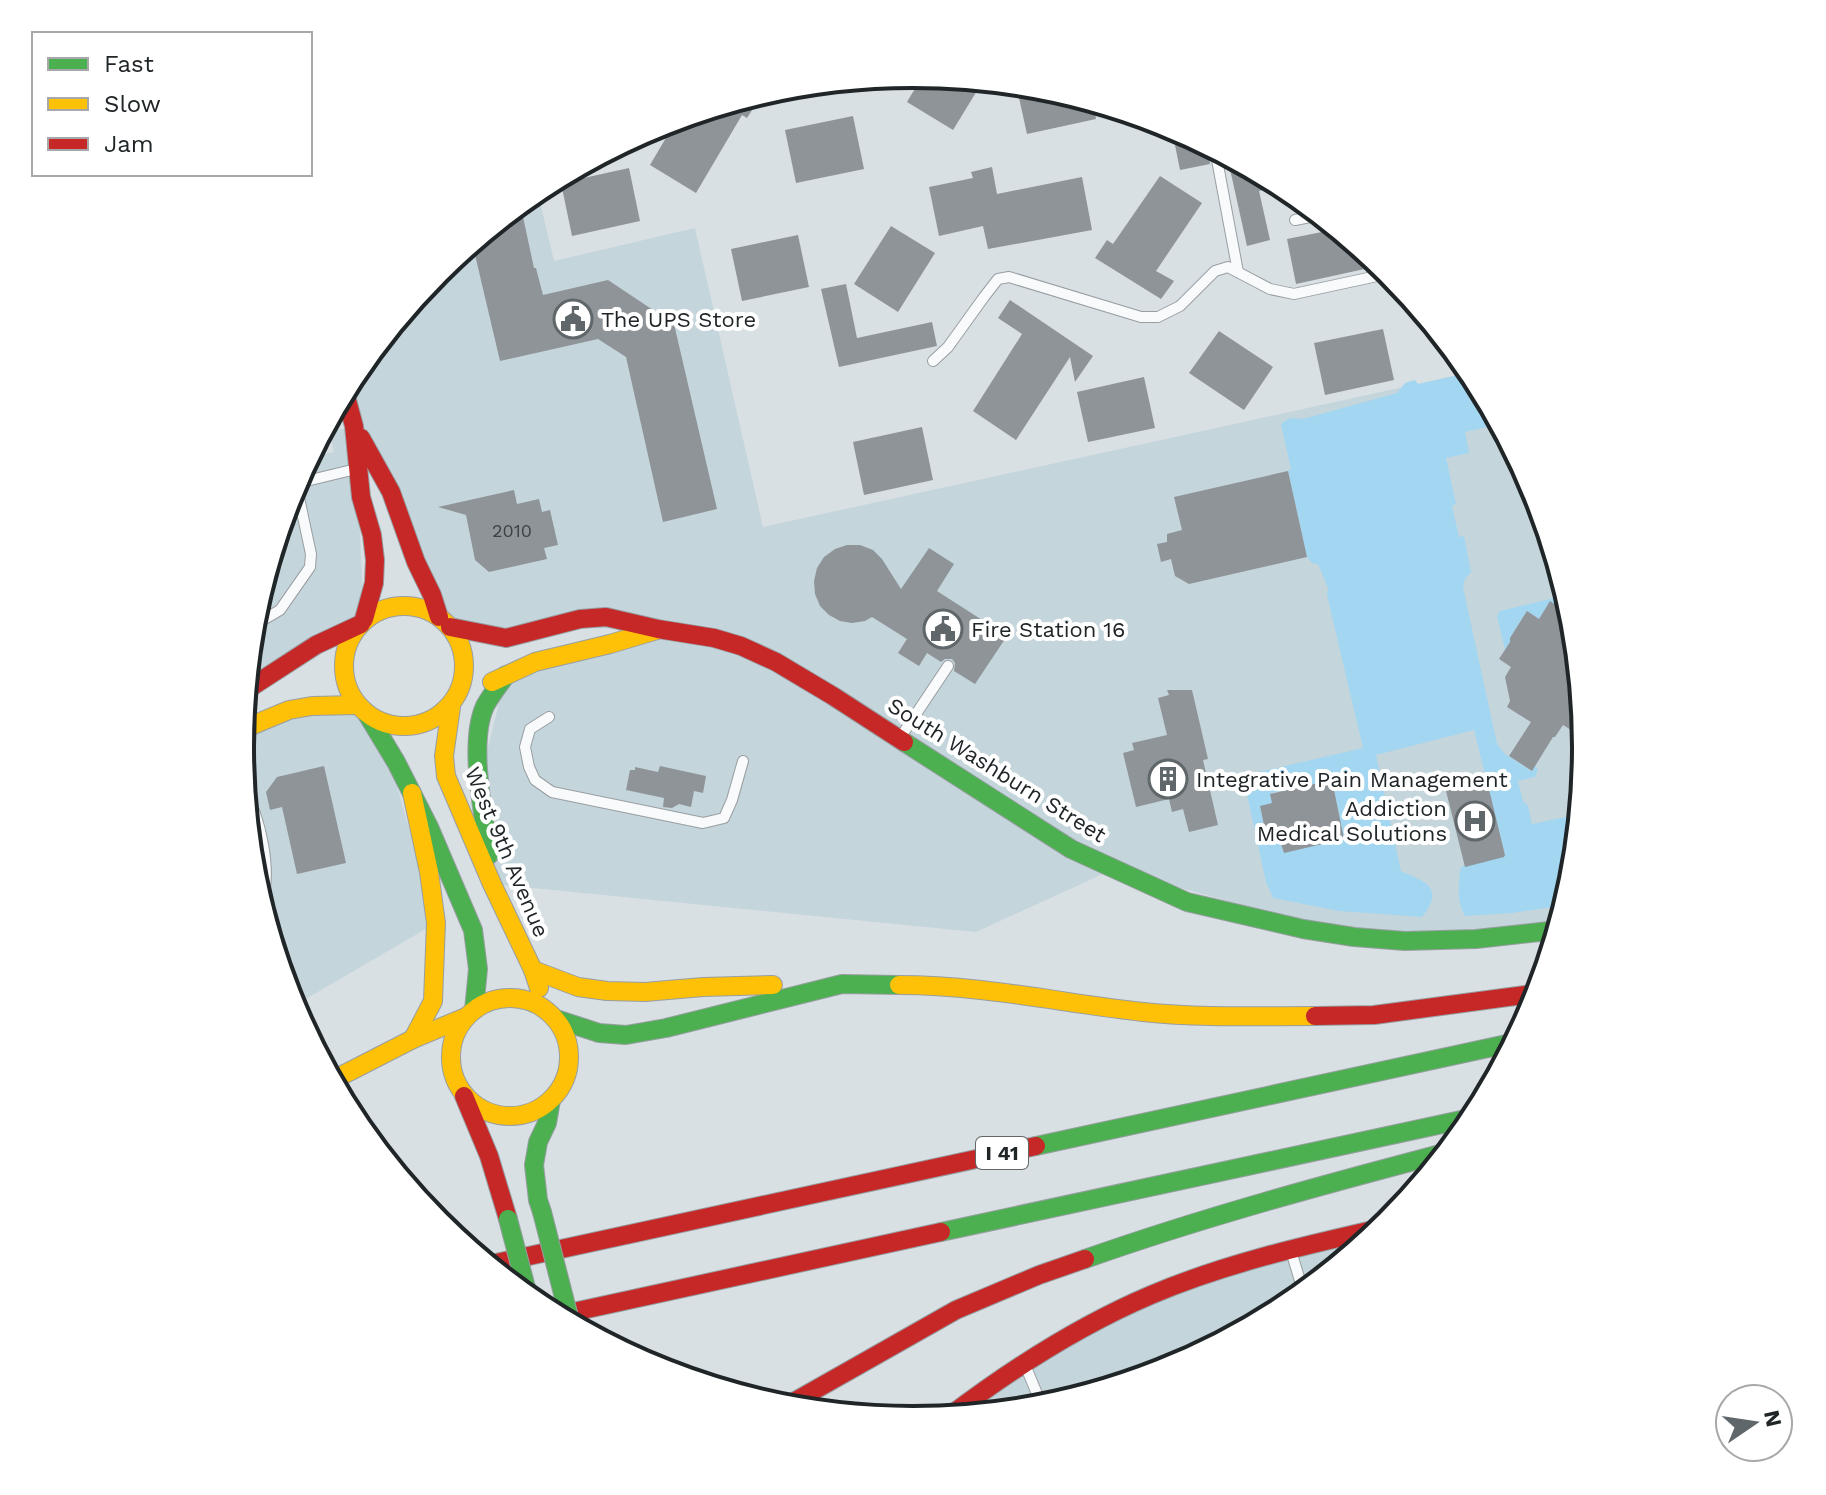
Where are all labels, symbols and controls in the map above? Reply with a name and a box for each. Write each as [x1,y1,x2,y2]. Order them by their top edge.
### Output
legend [32,32,312,176]
text: Fast [104,50,154,78]
text: Slow [104,90,161,118]
text: Jam [104,130,154,158]
public building icon: The UPS Store [552,298,594,340]
place label: The UPS Store [601,307,756,332]
house number: 2010 [492,520,532,541]
public building icon: Fire Station 16 [922,608,964,650]
place label: Fire Station 16 [971,617,1125,642]
street label: South Washburn Street [883,693,1111,847]
building icon: Integrative Pain Management [1147,758,1189,800]
street label: West 9th Avenue [460,763,554,941]
place label: Integrative Pain Management [1196,767,1508,792]
place label: Addiction Medical Solutions [1257,796,1447,846]
hospital icon: Addiction Medical Solutions [1454,800,1496,842]
road number: I 41 [976,1137,1028,1169]
north arrow [1714,1383,1794,1463]
text: N [1759,1408,1787,1429]

